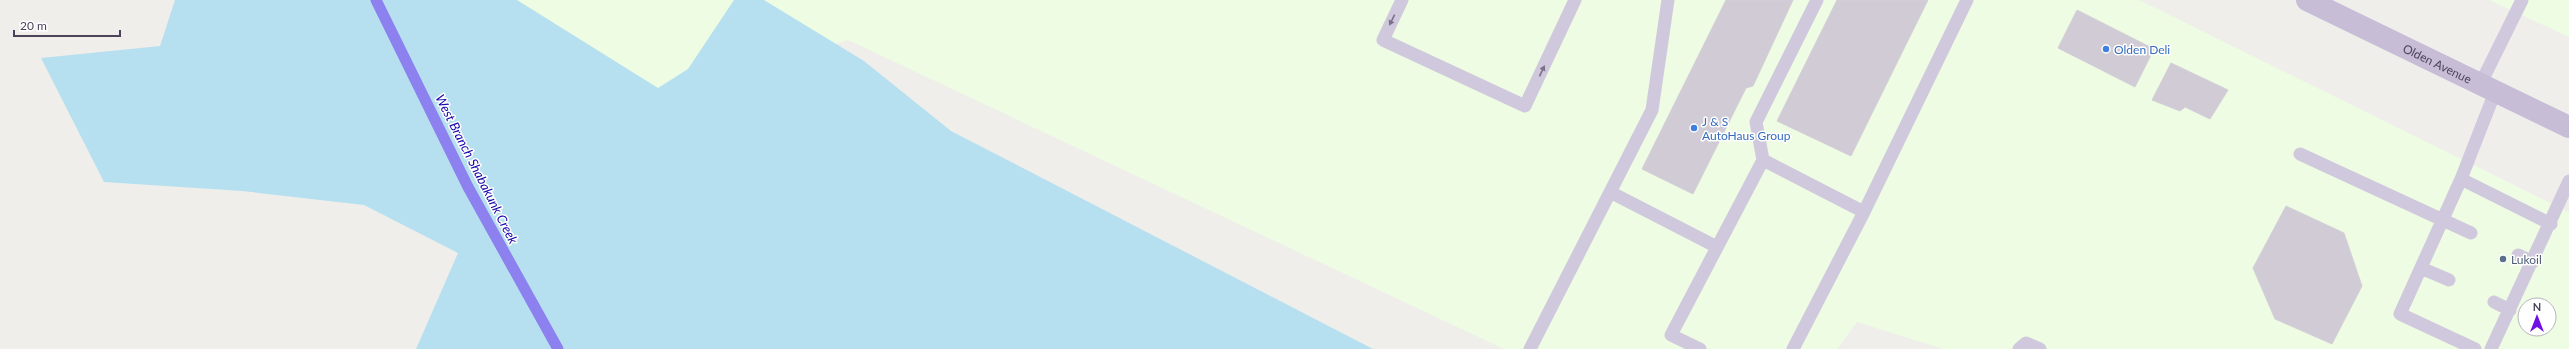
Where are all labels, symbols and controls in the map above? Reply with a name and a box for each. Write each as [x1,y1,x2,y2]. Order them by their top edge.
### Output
scale bar [14,12,120,38]
one-way arrow [1389,14,1395,26]
text: 20 m [20,18,47,33]
street label: Olden Avenue [2401,40,2474,86]
place label: Olden Deli [2114,42,2170,57]
marker: Olden Deli [2101,44,2111,54]
one-way arrow [1539,65,1545,76]
water label: West Branch Shabakunk Creek [432,92,522,247]
place label: J & S AutoHaus Group [1702,114,1791,143]
marker: J & S AutoHaus Group [1689,123,1699,133]
place label: Lukoil [2511,252,2542,267]
marker: Lukoil [2498,254,2508,264]
north arrow [2517,297,2557,337]
text: N [2533,300,2541,313]

